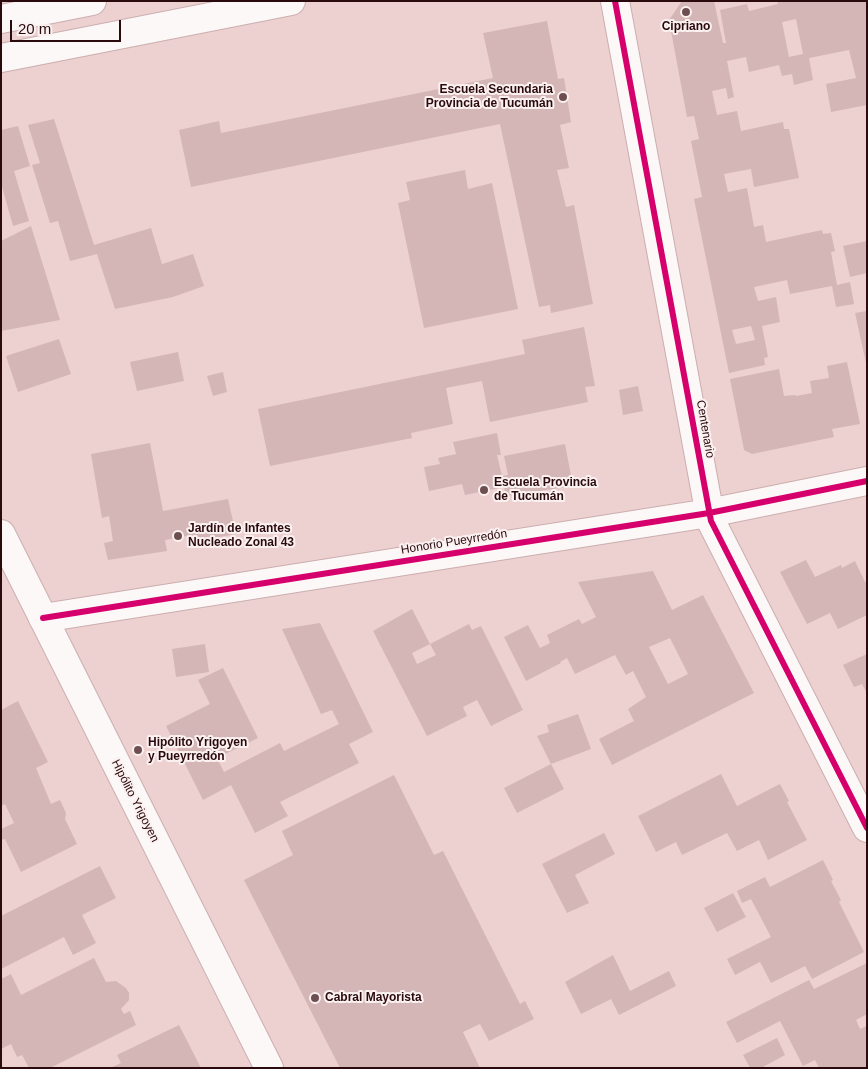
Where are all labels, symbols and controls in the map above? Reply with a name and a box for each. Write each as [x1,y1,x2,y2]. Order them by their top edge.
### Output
marker: Cipriano [680,6,692,18]
scale bar [12,10,124,42]
text: 20 m [18,20,51,37]
place label: Cipriano [662,20,710,34]
place label: Escuela Secundaria Provincia de Tucumán [426,83,553,111]
marker: Escuela Secundaria Provincia de Tucumán [557,91,569,103]
street label: Centenario [693,399,717,459]
place label: Escuela Provincia de Tucumán [494,476,597,504]
marker: Escuela Provincia de Tucumán [478,484,490,496]
place label: Jardín de Infantes Nucleado Zonal 43 [188,522,294,550]
street label: Honorio Pueyrredón [400,526,508,558]
marker: Jardín de Infantes Nucleado Zonal 43 [172,530,184,542]
place label: Hipólito Yrigoyen y Pueyrredón [148,736,247,764]
marker: Hipólito Yrigoyen y Pueyrredón [132,744,144,756]
street label: Hipólito Yrigoyen [108,757,162,845]
place label: Cabral Mayorista [325,991,422,1005]
marker: Cabral Mayorista [309,992,321,1004]

